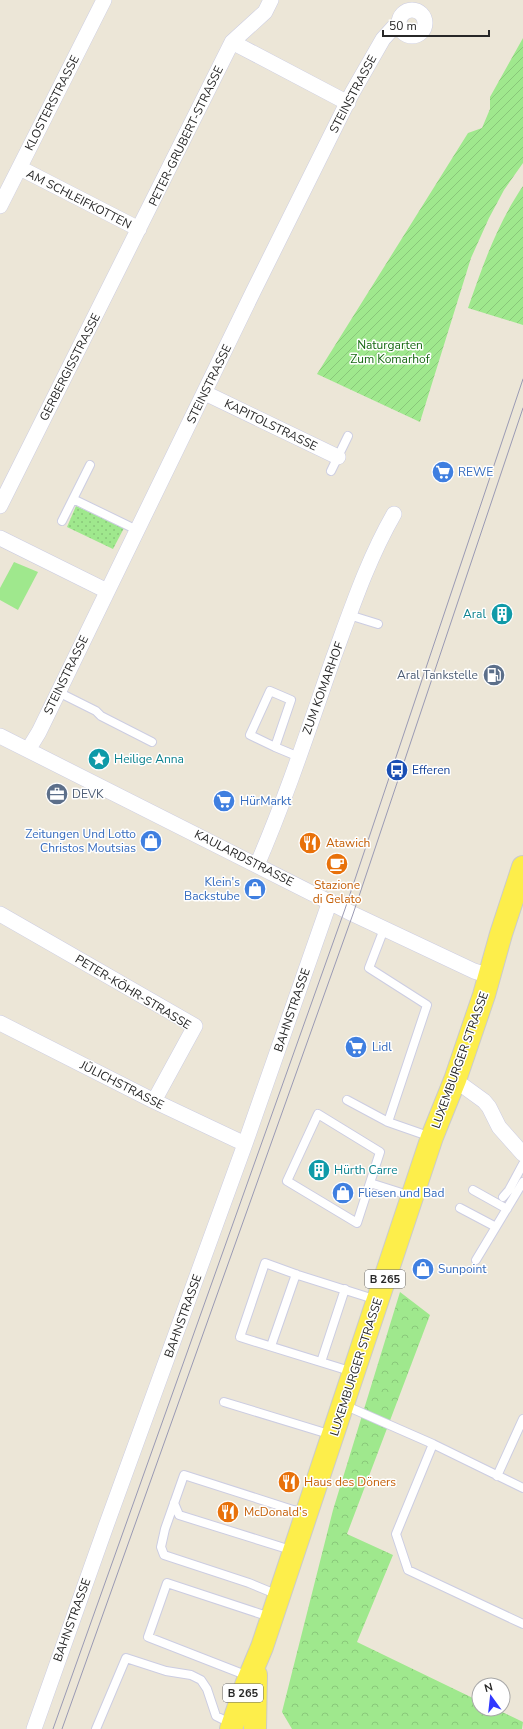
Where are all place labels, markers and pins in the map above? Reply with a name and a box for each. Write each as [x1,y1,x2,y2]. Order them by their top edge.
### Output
supermarket icon: REWE [430,459,456,485]
place label: REWE [458,464,493,480]
building icon: Aral [489,601,515,627]
place label: Aral [463,606,486,622]
fuel station icon: Aral Tankstelle [481,662,507,688]
place label: Aral Tankstelle [397,667,478,683]
place icon: Heilige Anna [86,746,112,772]
place label: Heilige Anna [114,751,184,767]
bus stop icon: Efferen [384,757,410,783]
place label: Efferen [412,762,450,778]
office icon: DEVK [44,781,70,807]
place label: DEVK [72,786,104,802]
supermarket icon: HürMarkt [211,788,237,814]
place label: HürMarkt [240,793,292,809]
place label: Zeitungen Und Lotto Christos Moutsias [25,826,136,856]
shop icon: Zeitungen Und Lotto Christos Moutsias [138,828,164,854]
restaurant icon: Atawich [297,830,323,856]
place label: Atawich [326,835,370,851]
cafe icon: Stazione di Gelato [324,851,350,877]
place label: Klein's Backstube [184,874,240,904]
shop icon: Klein's Backstube [242,876,268,902]
place label: Stazione di Gelato [313,877,362,907]
supermarket icon: Lidl [343,1034,369,1060]
place label: Lidl [372,1039,392,1055]
building icon: Hürth Carre [306,1157,332,1183]
place label: Hürth Carre [334,1162,398,1178]
shop icon: Fliesen und Bad [330,1180,356,1206]
place label: Fliesen und Bad [358,1185,444,1201]
shop icon: Sunpoint [410,1256,436,1282]
place label: Sunpoint [438,1261,487,1277]
restaurant icon: Haus des Döners [276,1469,302,1495]
place label: Haus des Döners [304,1474,396,1490]
restaurant icon: McDonald's [215,1499,241,1525]
place label: McDonald's [244,1504,308,1520]

